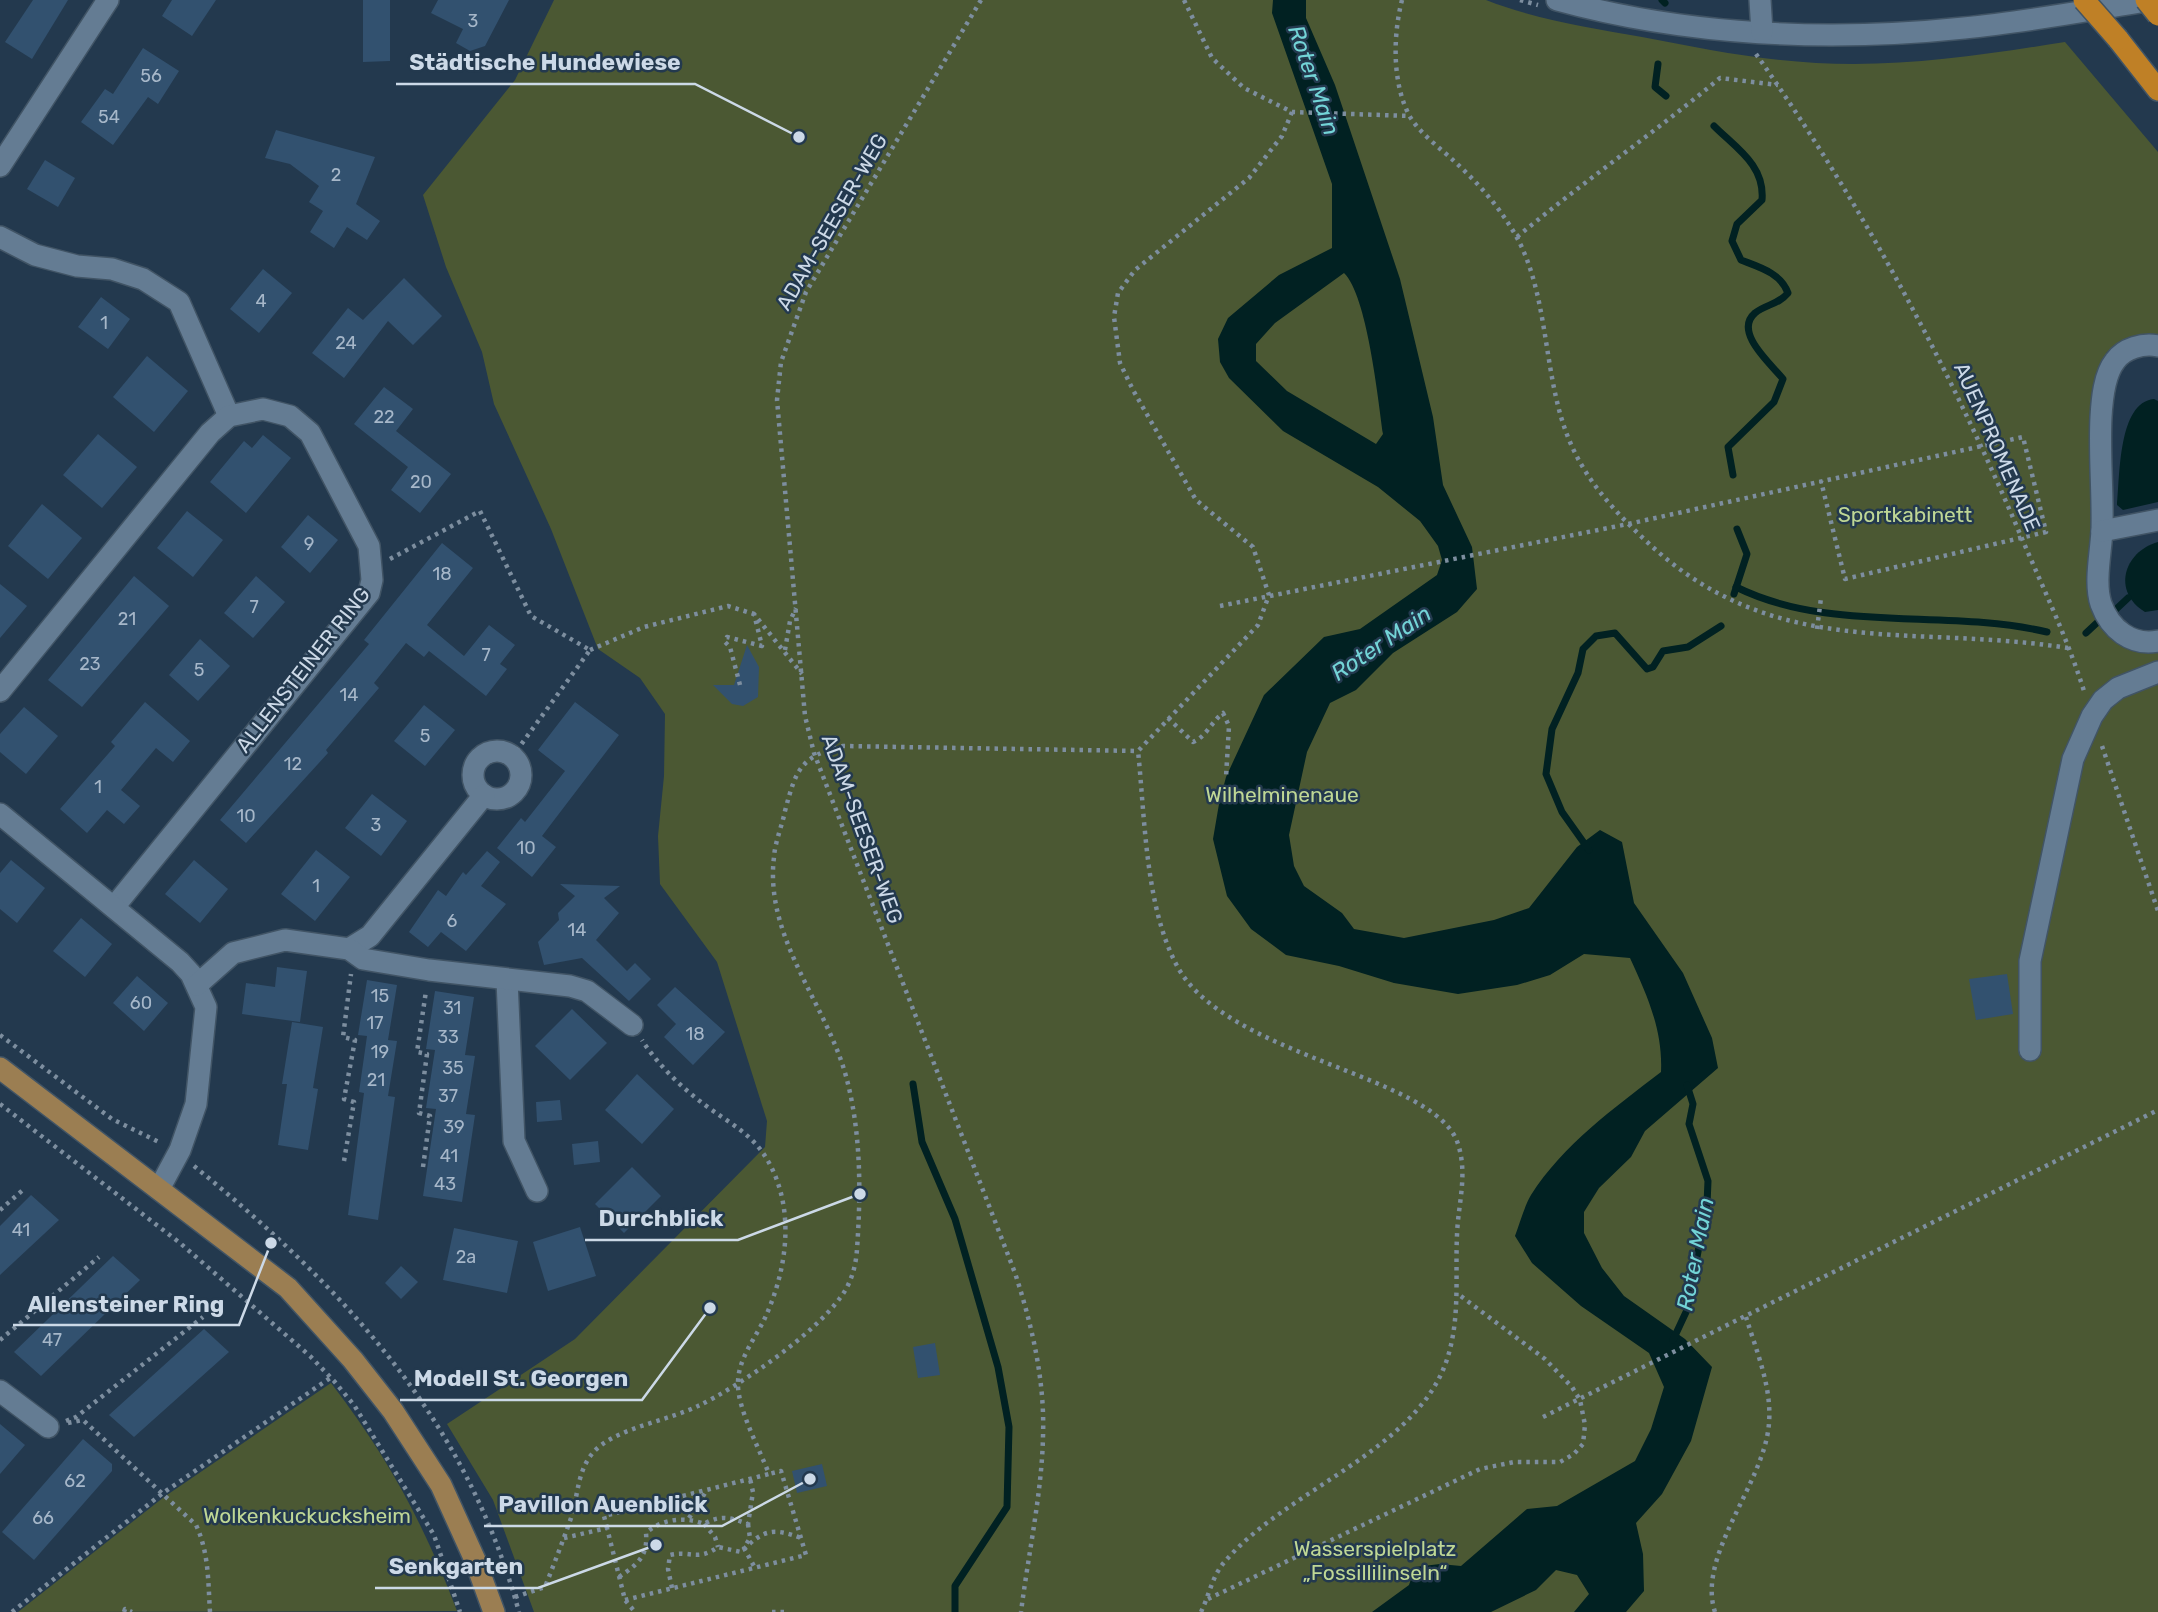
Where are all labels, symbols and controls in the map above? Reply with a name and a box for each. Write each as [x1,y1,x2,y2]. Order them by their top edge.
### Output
house number: 3 [468,10,478,32]
water label: Roter Main [1282,21,1346,139]
callout: Städtische Hundewiese [396,40,695,84]
text: Städtische Hundewiese [409,48,681,76]
house number: 56 [140,65,162,87]
house number: 54 [98,106,120,128]
street label: ADAM-SEESER-WEG [771,129,892,315]
house number: 2 [331,164,341,186]
house number: 4 [255,290,267,312]
house number: 1 [100,312,108,334]
house number: 24 [335,332,357,354]
street label: AUENPROMENADE [1949,358,2046,535]
house number: 22 [373,406,395,428]
house number: 20 [410,471,432,493]
park label: Sportkabinett [1838,502,1972,527]
house number: 9 [304,533,314,555]
house number: 18 [432,563,452,585]
street label: ALLENSTEINER RING [230,582,375,757]
house number: 7 [249,596,259,618]
water label: Roter Main [1326,599,1436,687]
house number: 21 [118,608,136,630]
house number: 7 [481,644,491,666]
house number: 23 [79,653,101,675]
house number: 5 [194,659,204,681]
house number: 14 [340,684,358,706]
house number: 5 [420,725,430,747]
street label: ADAM-SEESER-WEG [817,731,908,927]
house number: 12 [284,753,302,775]
house number: 1 [94,776,102,798]
park label: Wilhelminenaue [1205,782,1359,807]
house number: 10 [236,805,256,827]
house number: 3 [371,814,381,836]
house number: 10 [516,837,536,859]
house number: 1 [312,875,320,897]
house number: 6 [447,910,458,932]
house number: 14 [568,919,586,941]
house number: 15 [371,985,389,1007]
house number: 60 [130,992,152,1014]
house number: 31 [443,997,461,1019]
house number: 17 [367,1012,383,1034]
house number: 18 [685,1023,705,1045]
house number: 33 [437,1026,459,1048]
house number: 19 [371,1041,389,1063]
house number: 35 [442,1057,464,1079]
house number: 21 [367,1069,385,1091]
house number: 37 [438,1085,458,1107]
house number: 39 [443,1116,465,1138]
house number: 41 [440,1145,458,1167]
house number: 43 [434,1173,456,1195]
water label: Roter Main [1670,1195,1720,1313]
callout: Durchblick [585,1196,738,1240]
text: Durchblick [599,1204,724,1232]
house number: 41 [12,1219,30,1241]
house number: 2a [456,1246,476,1268]
callout: Allensteiner Ring [13,1281,239,1325]
text: Allensteiner Ring [28,1290,224,1318]
house number: 47 [42,1329,62,1351]
callout: Modell St. Georgen [400,1356,642,1400]
text: Modell St. Georgen [414,1364,628,1392]
house number: 62 [64,1470,86,1492]
callout: Pavillon Auenblick [484,1482,722,1526]
text: Pavillon Auenblick [498,1490,708,1518]
park label: Wolkenkuckucksheim [203,1503,411,1528]
house number: 66 [32,1507,54,1529]
park label: Wasserspielplatz „Fossillilinseln“ [1294,1536,1456,1585]
callout: Senkgarten [375,1544,538,1588]
text: Senkgarten [389,1552,523,1580]

